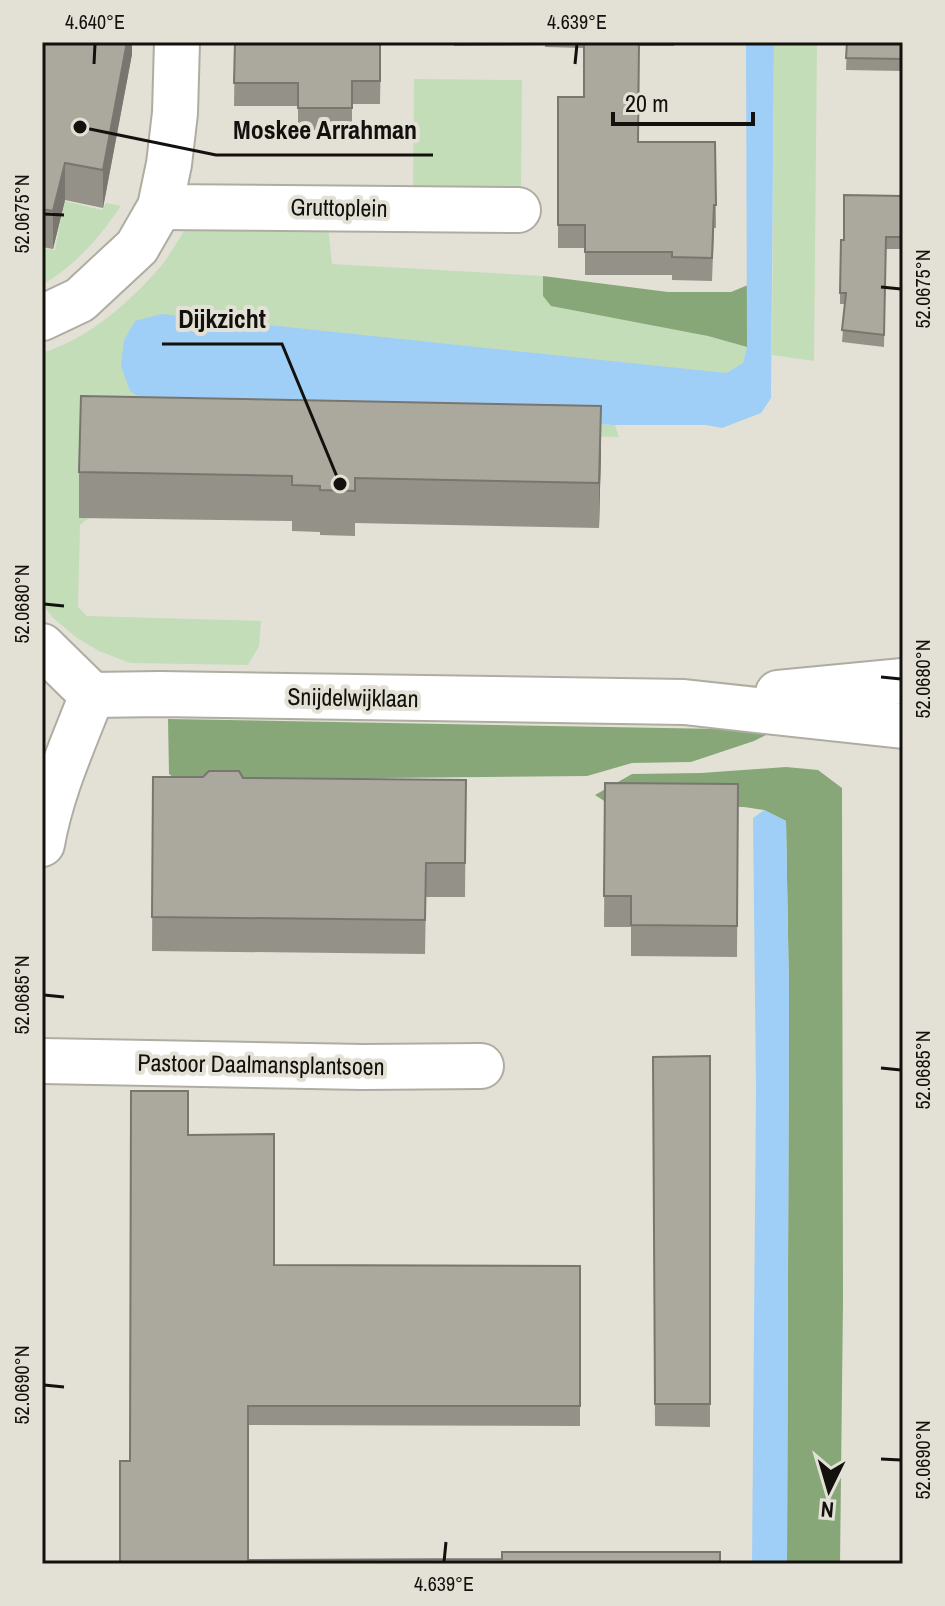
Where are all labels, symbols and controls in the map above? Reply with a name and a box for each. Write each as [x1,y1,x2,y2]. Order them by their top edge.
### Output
text: 4.640°E [65,8,125,35]
text: 4.639°E [547,8,607,35]
scale bar [613,76,753,126]
text: 20 m [625,87,669,119]
callout: Moskee Arrahman [216,105,433,155]
text: Moskee Arrahman [233,112,417,147]
text: 52.0675°N [8,174,35,254]
street label: Gruttoplein [290,190,388,224]
text: 52.0675°N [909,249,936,329]
callout: Dijkzicht [162,294,282,344]
text: Dijkzicht [178,301,266,336]
text: 52.0680°N [8,564,35,644]
text: 52.0680°N [909,639,936,719]
street label: Snijdelwijklaan [287,680,419,714]
text: 52.0685°N [8,955,35,1035]
text: 52.0685°N [909,1030,936,1110]
street label: Pastoor Daalmansplantsoen [137,1046,385,1082]
text: 52.0690°N [8,1345,35,1425]
text: 52.0690°N [909,1420,936,1500]
north arrow [789,1450,869,1530]
text: N [819,1494,835,1525]
text: 4.639°E [414,1570,474,1597]

